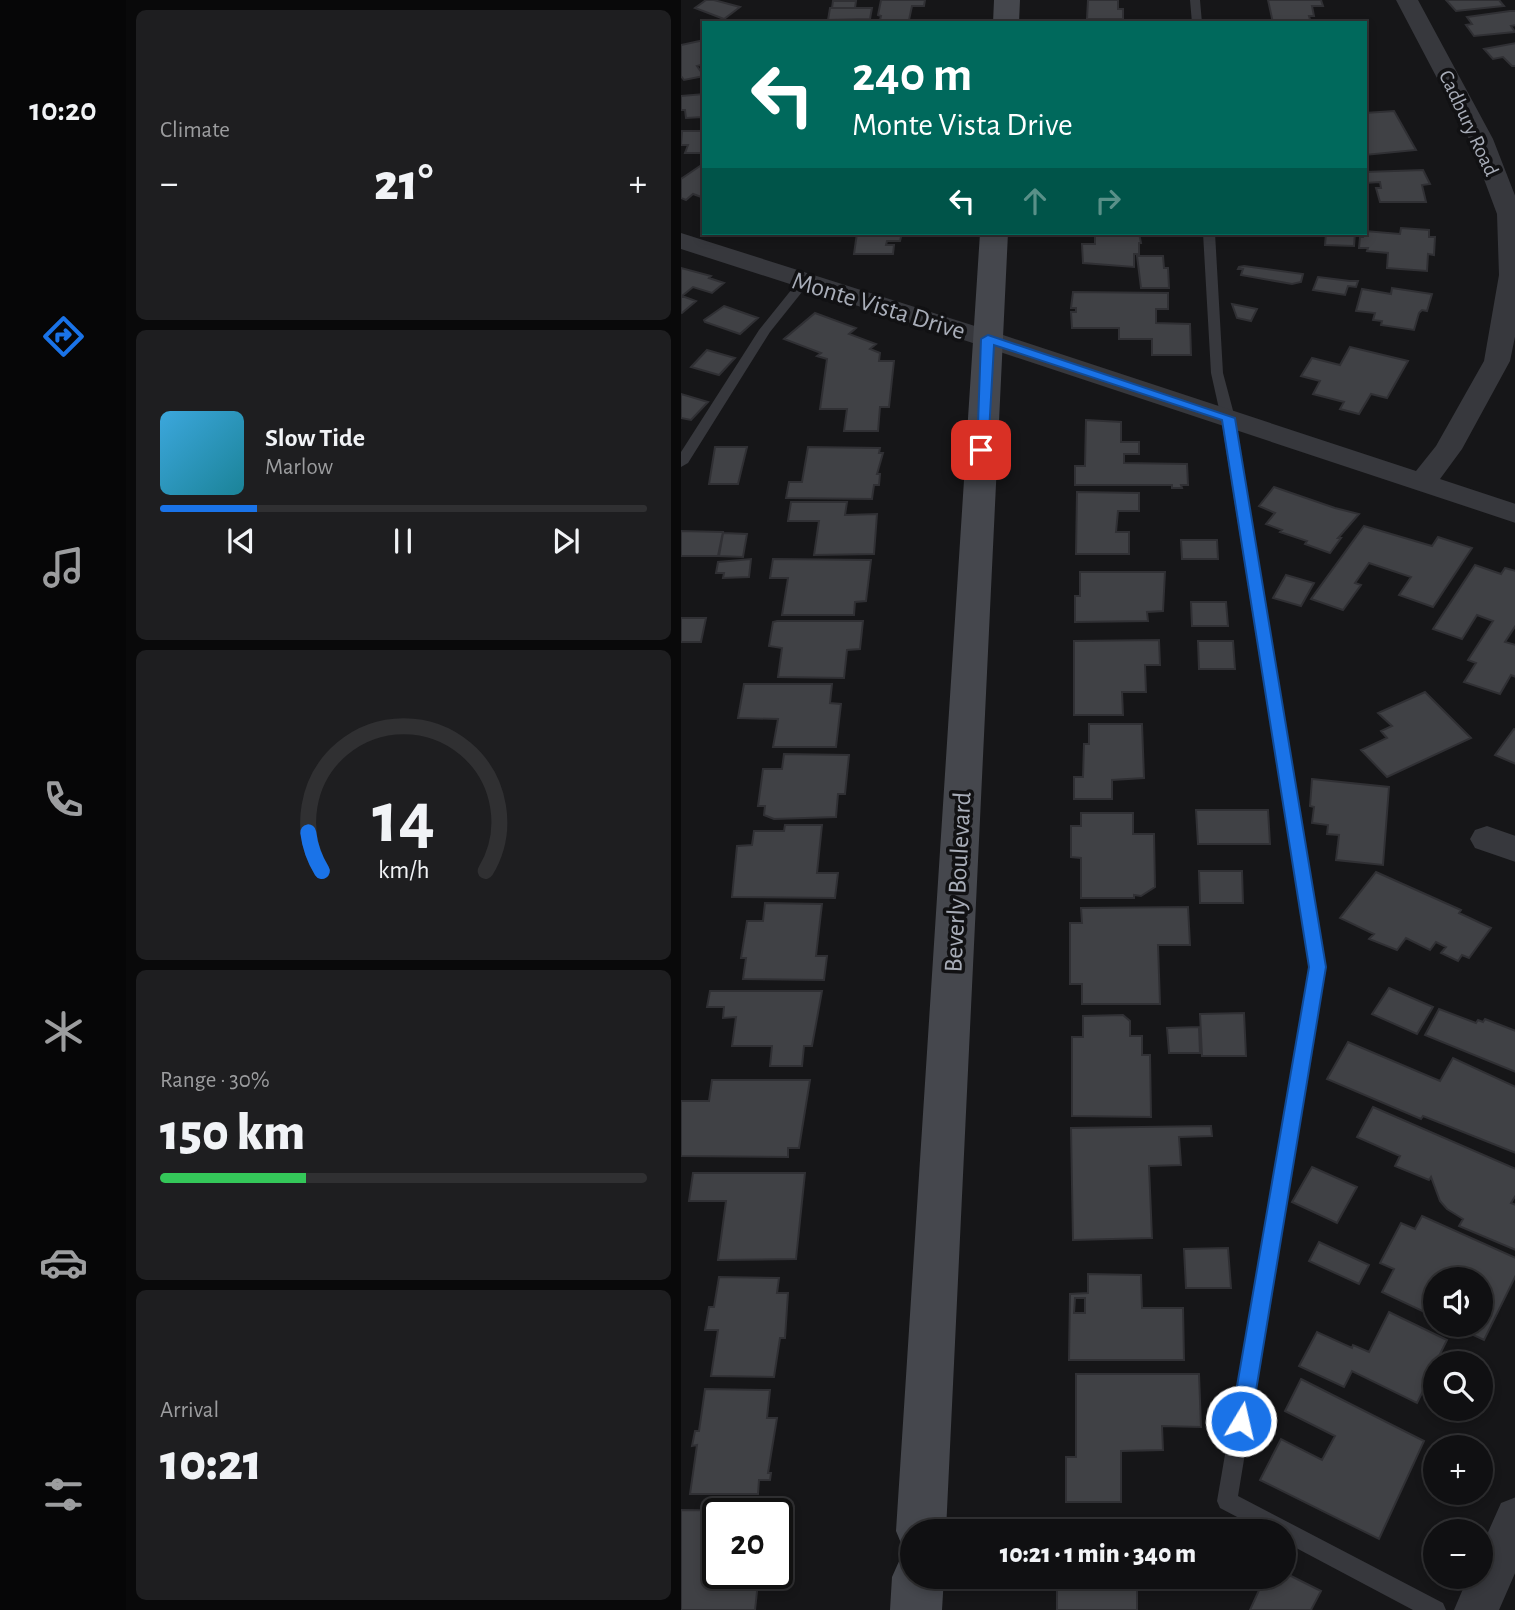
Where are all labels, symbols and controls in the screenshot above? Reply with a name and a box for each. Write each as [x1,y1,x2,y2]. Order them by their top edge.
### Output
icon: left [737,49,828,140]
text: 240 m [852,51,972,100]
street label: Cadbury Road [1435,67,1502,179]
text: 10:20 [29,94,97,126]
text: Monte Vista Drive [852,109,1073,141]
text: Climate [160,119,230,142]
text: 21° [374,157,433,209]
text: − [160,165,178,203]
text: + [629,165,647,203]
icon: left [943,182,981,220]
icon: ahead [1016,182,1054,220]
icon: right [1089,182,1127,220]
street label: Monte Vista Drive [789,267,968,345]
icon: directions [39,312,88,361]
pin [951,420,1011,480]
text: Slow Tide [265,425,365,451]
icon: arrive [962,431,1000,469]
text: Marlow [265,456,333,479]
icon: previous [222,522,260,560]
icon: pause [384,522,422,560]
icon: next [547,522,585,560]
icon: music [39,543,88,592]
icon: phone [39,775,88,824]
text: 14 [372,783,435,856]
street label: Beverly Boulevard [940,791,976,973]
text: km/h [378,858,429,883]
icon: climate [39,1007,88,1056]
text: Range · 30% [160,1069,270,1092]
text: 150 km [160,1107,305,1159]
icon: car [39,1238,88,1287]
map controls [1423,1267,1493,1589]
button: sound [1423,1267,1493,1337]
button: search [1423,1351,1493,1421]
position arrow [1204,1384,1278,1458]
text: Arrival [160,1399,219,1422]
button: + [1423,1435,1493,1505]
text: 10:21 [160,1437,262,1489]
icon: filters [39,1470,88,1519]
speed limit sign: 20 [702,1498,793,1589]
button: − [1423,1519,1493,1589]
text: 10:21 · 1 min · 340 m [1000,1541,1196,1567]

